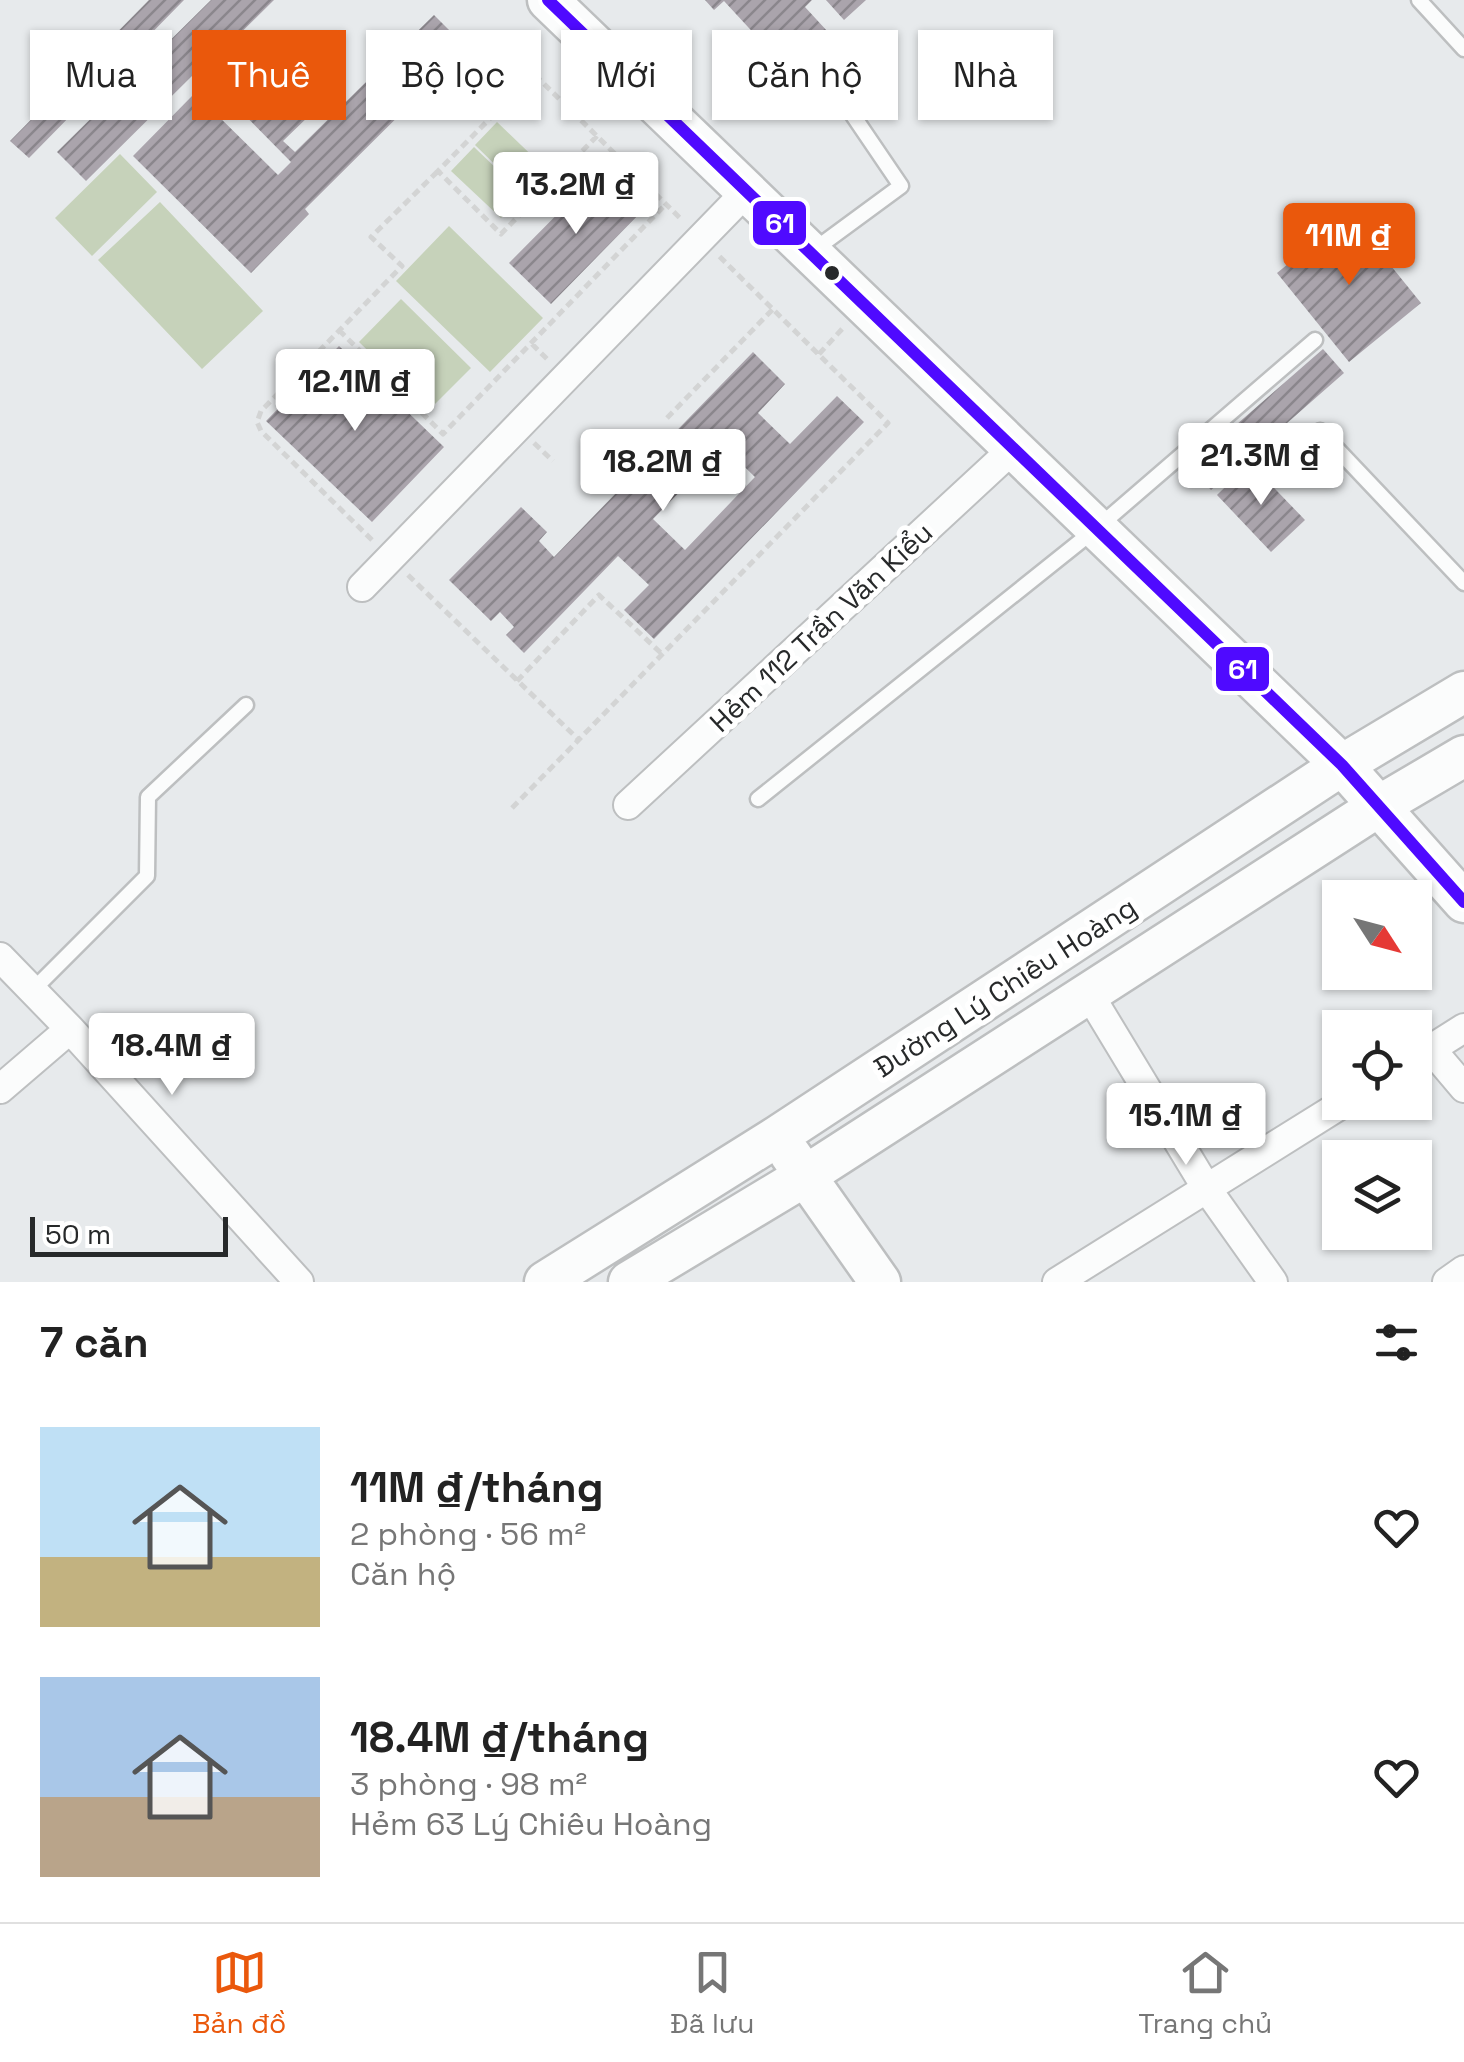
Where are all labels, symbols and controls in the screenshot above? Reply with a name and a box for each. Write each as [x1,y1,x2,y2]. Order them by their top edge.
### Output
chip: Mua [30,30,172,120]
chip: Thuê [192,30,346,120]
chip: Bộ lọc [366,30,541,120]
chip: Mới [561,30,692,120]
chip: Căn hộ [712,30,898,120]
chip: Nhà [918,30,1053,120]
pin: 13.2M ₫ [484,152,668,237]
text: 13.2M ₫ [515,164,637,204]
line badge: 61 [751,199,808,247]
pin: 11M ₫ [1279,203,1419,288]
text: 61 [765,205,795,241]
text: 11M ₫ [1305,215,1393,255]
unlabelled marker [822,263,842,283]
pin: 12.1M ₫ [263,349,447,434]
text: 12.1M ₫ [298,361,412,401]
pin: 21.3M ₫ [1169,423,1353,508]
pin: 18.2M ₫ [571,429,755,514]
text: 21.3M ₫ [1200,435,1322,475]
text: 18.2M ₫ [602,441,724,481]
street label: Hẻm 112 Trần Văn Kiểu [702,514,940,740]
line badge: 61 [1214,645,1271,693]
text: 61 [1228,651,1258,687]
north arrow [1322,880,1432,990]
map controls [1322,880,1432,1250]
street label: Đường Lý Chiêu Hoàng [867,889,1143,1085]
button: locate [1322,1010,1432,1120]
pin: 18.4M ₫ [80,1013,264,1098]
text: 18.4M ₫ [111,1025,233,1065]
pin: 15.1M ₫ [1094,1083,1278,1168]
text: 15.1M ₫ [1129,1095,1243,1135]
button: layers [1322,1140,1432,1250]
scale bar [30,1212,228,1256]
text: 50 m [45,1216,111,1252]
icon: filters [1369,1315,1424,1370]
text: 7 căn [40,1316,149,1369]
text: 11M ₫/tháng [350,1461,604,1514]
icon: home [120,1467,240,1587]
icon: heart [1369,1500,1424,1555]
text: 2 phòng · 56 m² [350,1514,586,1554]
text: Căn hộ [350,1554,456,1594]
text: 18.4M ₫/tháng [350,1711,649,1764]
icon: home [120,1717,240,1837]
icon: heart [1369,1750,1424,1805]
text: 3 phòng · 98 m² [350,1764,587,1804]
text: Hẻm 63 Lý Chiêu Hoàng [350,1804,712,1844]
tab: Bản đồ [192,1945,286,2041]
tab: Đã lưu [670,1945,755,2041]
tab: Trang chủ [1138,1945,1272,2041]

